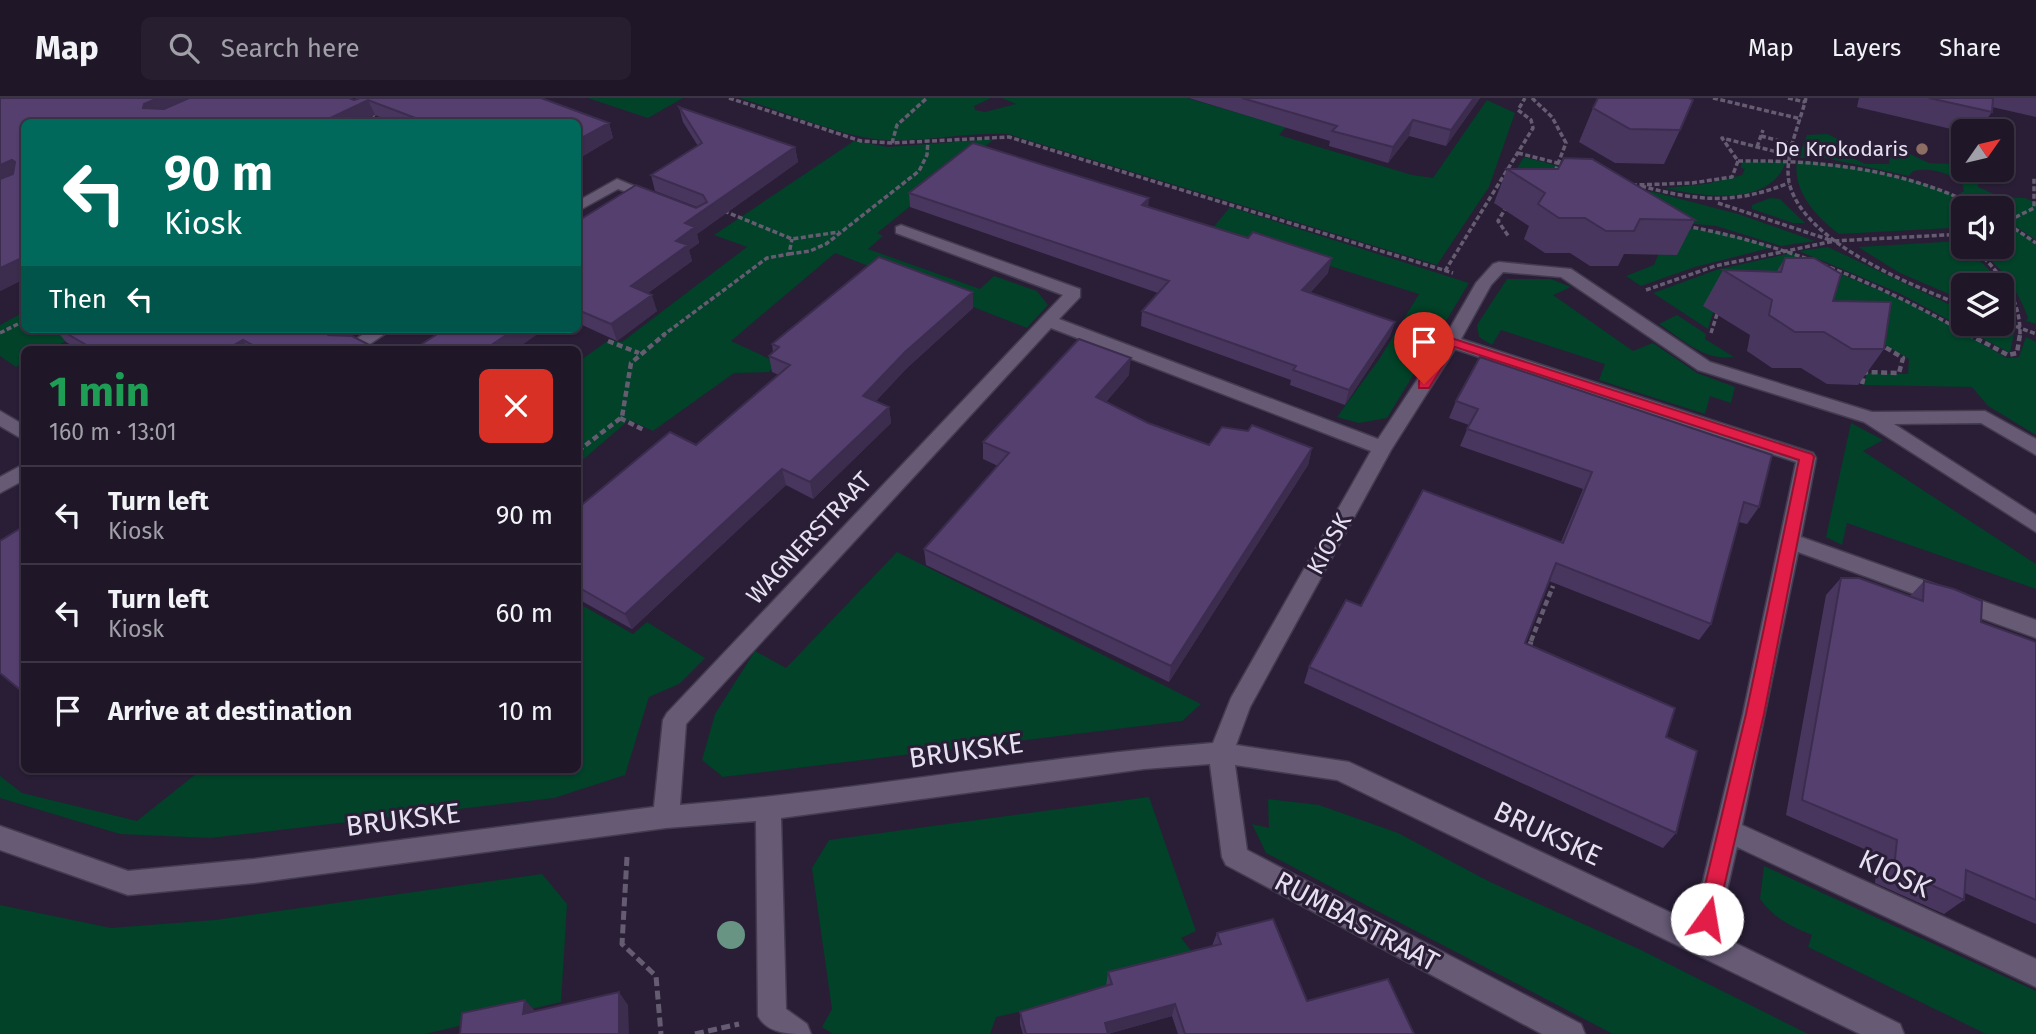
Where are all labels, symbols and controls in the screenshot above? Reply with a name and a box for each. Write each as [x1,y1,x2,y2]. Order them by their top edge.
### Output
search box [141,17,631,80]
text: Map [35,28,99,68]
icon: search [165,29,203,67]
text: Search here [221,33,360,64]
text: Map [1748,34,1794,62]
text: Layers [1832,34,1901,62]
text: Share [1939,34,2001,62]
north arrow [1951,119,2014,182]
map controls [1951,119,2014,336]
place label: De Krokodaris [1775,136,1908,162]
marker: De Krokodaris [1914,141,1930,157]
text: 90 m [164,144,273,203]
icon: left [49,147,140,238]
button: sound [1951,196,2014,259]
text: Kiosk [164,204,242,242]
button: layers [1951,273,2014,336]
icon: left [121,280,159,318]
text: Then [49,284,107,315]
pin [1394,312,1454,384]
icon: arrive [1405,323,1443,361]
text: 1 min [49,367,150,417]
button: close [479,369,553,443]
text: 160 m · 13:01 [49,418,177,446]
street label: WAGNERSTRAAT [741,466,878,610]
text: Turn left [108,486,209,517]
icon: left [49,496,87,534]
text: 90 m [496,500,553,531]
street label: KIOSK [1301,508,1357,579]
text: Kiosk [108,517,164,545]
text: Turn left [108,584,209,615]
icon: left [49,594,87,632]
text: 60 m [495,598,553,629]
text: Kiosk [108,615,164,643]
icon: arrive [49,692,87,730]
text: Arrive at destination [108,696,352,727]
text: 10 m [498,696,553,727]
street label: BRUKSKE [907,726,1025,775]
street label: BRUKSKE [1489,794,1607,873]
street label: BRUKSKE [344,796,462,843]
street label: KIOSK [1853,842,1937,905]
street label: RUMBASTRAAT [1269,864,1445,979]
position arrow [1670,882,1744,956]

